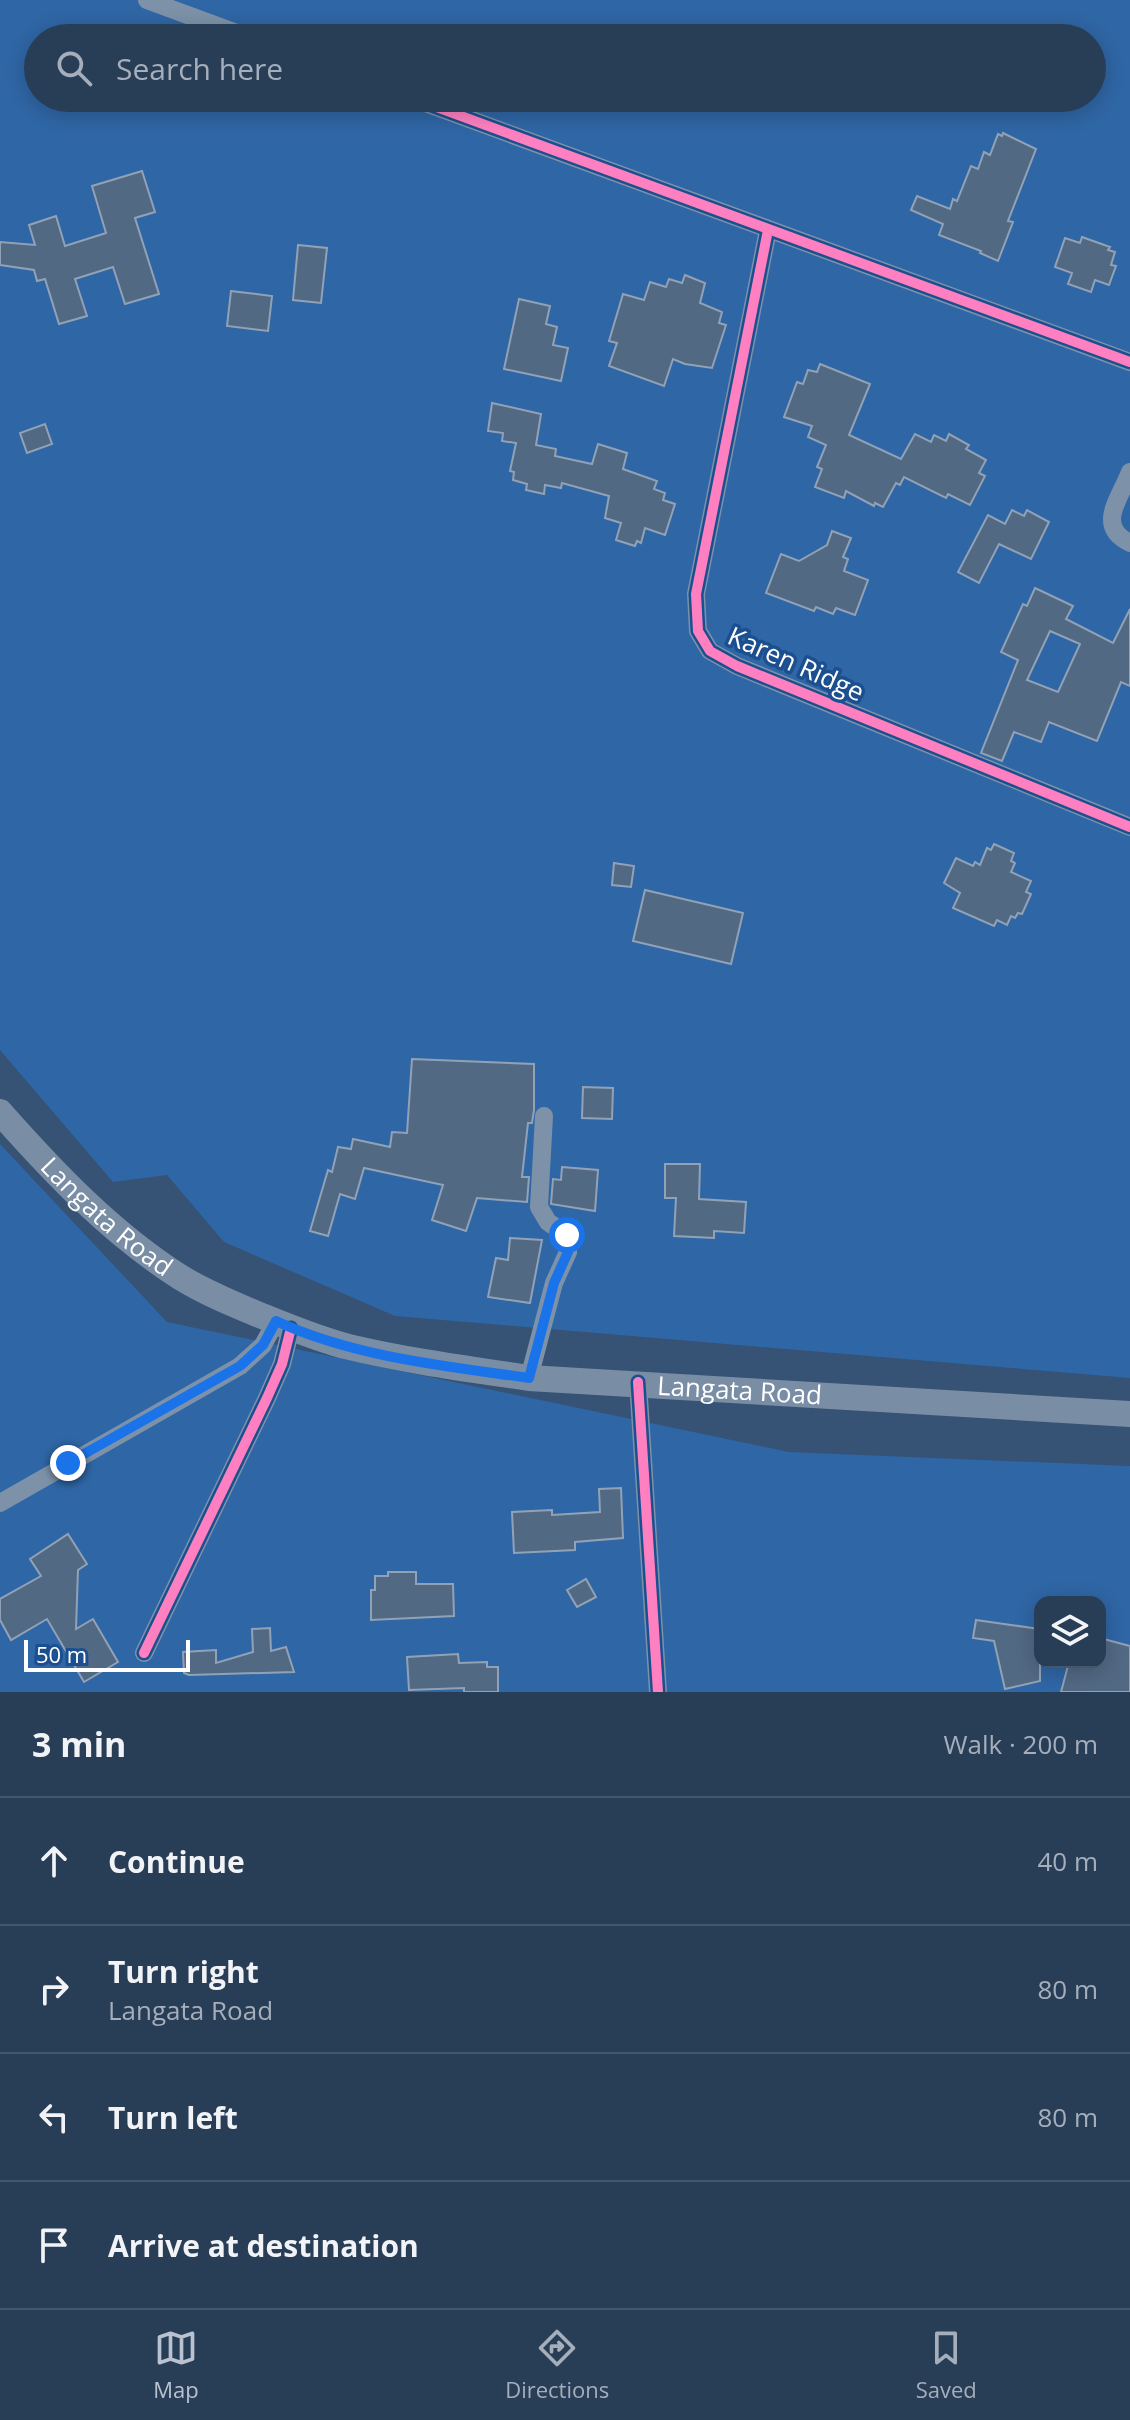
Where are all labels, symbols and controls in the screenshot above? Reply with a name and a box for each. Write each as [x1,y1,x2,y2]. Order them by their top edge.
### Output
search box [24,24,1106,112]
icon: search [52,46,96,90]
text: Search here [116,48,283,89]
street label: Karen Ridge [723,617,870,709]
street label: Langata Road [33,1149,180,1284]
route start [549,1217,585,1253]
street label: Langata Road [656,1367,823,1413]
route end [50,1445,86,1481]
map controls [1034,1596,1106,1668]
button: layers [1034,1596,1106,1668]
scale bar [24,1636,190,1672]
text: 50 m [36,1639,87,1669]
text: 3 min [32,1721,126,1767]
text: Walk · 200 m [944,1726,1098,1762]
icon: ahead [32,1839,76,1883]
text: Continue [108,1841,245,1882]
text: 40 m [1037,1843,1098,1879]
text: Turn right [108,1951,259,1992]
icon: right [32,1967,76,2011]
text: 80 m [1037,1971,1098,2007]
text: Langata Road [108,1992,273,2028]
icon: left [32,2095,76,2139]
text: Turn left [108,2097,238,2138]
text: 80 m [1037,2099,1098,2135]
icon: arrive [32,2223,76,2267]
text: Arrive at destination [108,2225,419,2266]
tab: Map [153,2326,199,2404]
tab: Directions [505,2326,609,2404]
tab: Saved [916,2326,977,2404]

